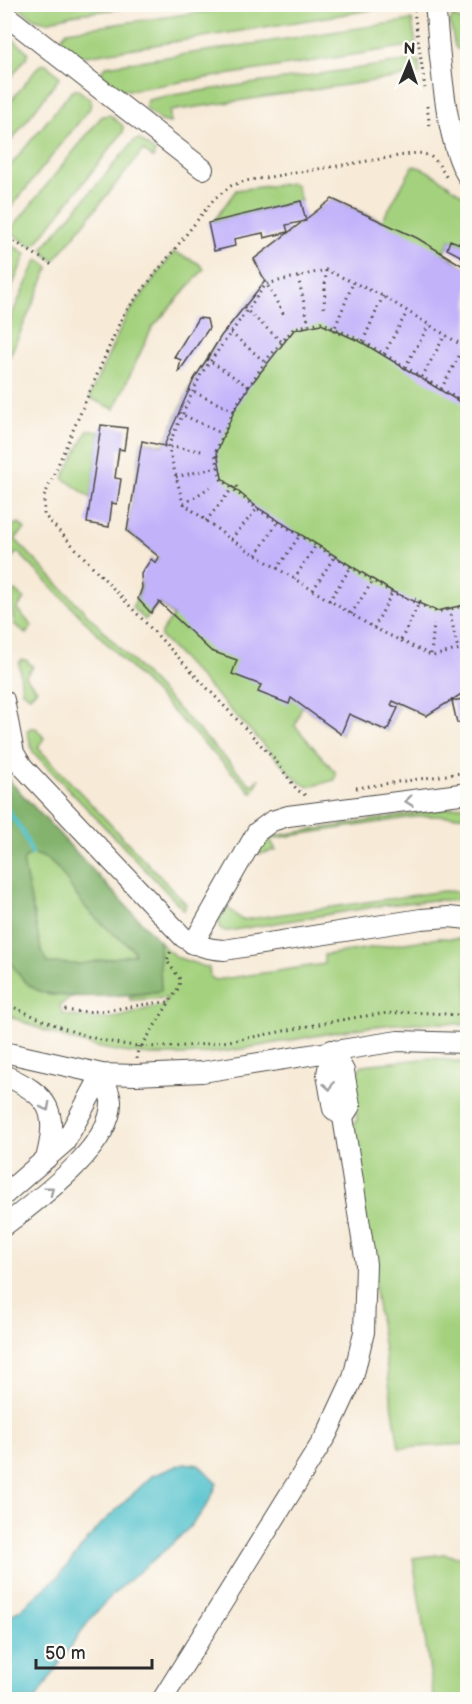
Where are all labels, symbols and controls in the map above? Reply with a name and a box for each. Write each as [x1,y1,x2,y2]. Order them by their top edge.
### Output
north arrow [379,33,439,93]
text: N [403,40,416,59]
one-way arrow [405,794,414,806]
one-way arrow [322,1081,334,1091]
one-way arrow [39,1101,50,1111]
one-way arrow [44,1187,55,1198]
scale bar [36,1632,152,1670]
text: 50 m [45,1643,86,1664]

